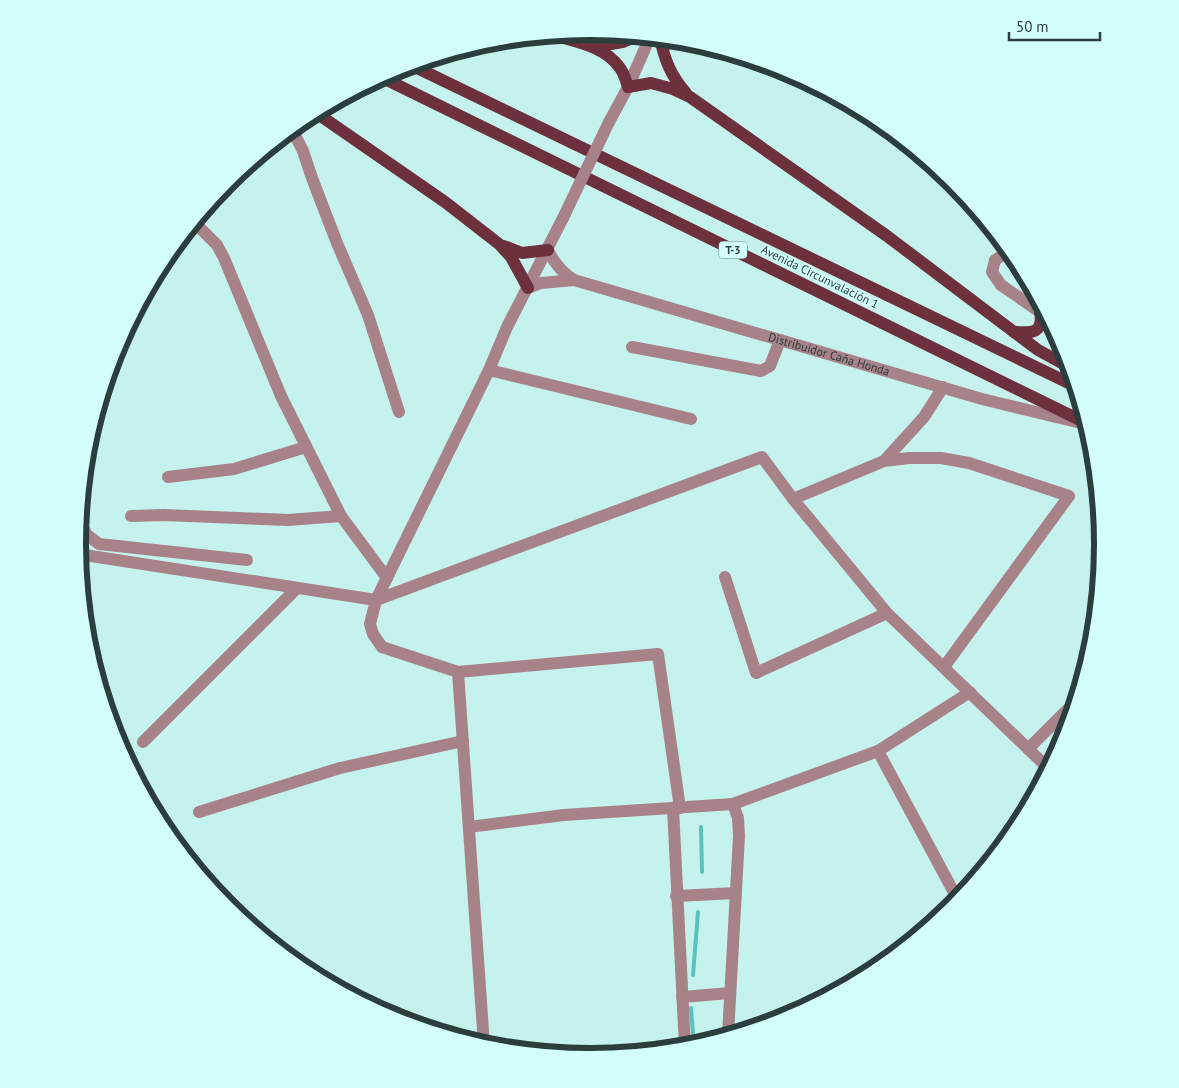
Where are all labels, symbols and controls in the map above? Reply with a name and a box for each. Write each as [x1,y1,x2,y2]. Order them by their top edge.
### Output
scale bar [1009,10,1100,42]
text: 50 m [1016,17,1049,36]
road number: T-3 [719,242,747,258]
street label: Avenida Circunvalación 1 [759,242,881,312]
street label: Distribuidor Caña Honda [767,329,892,379]

